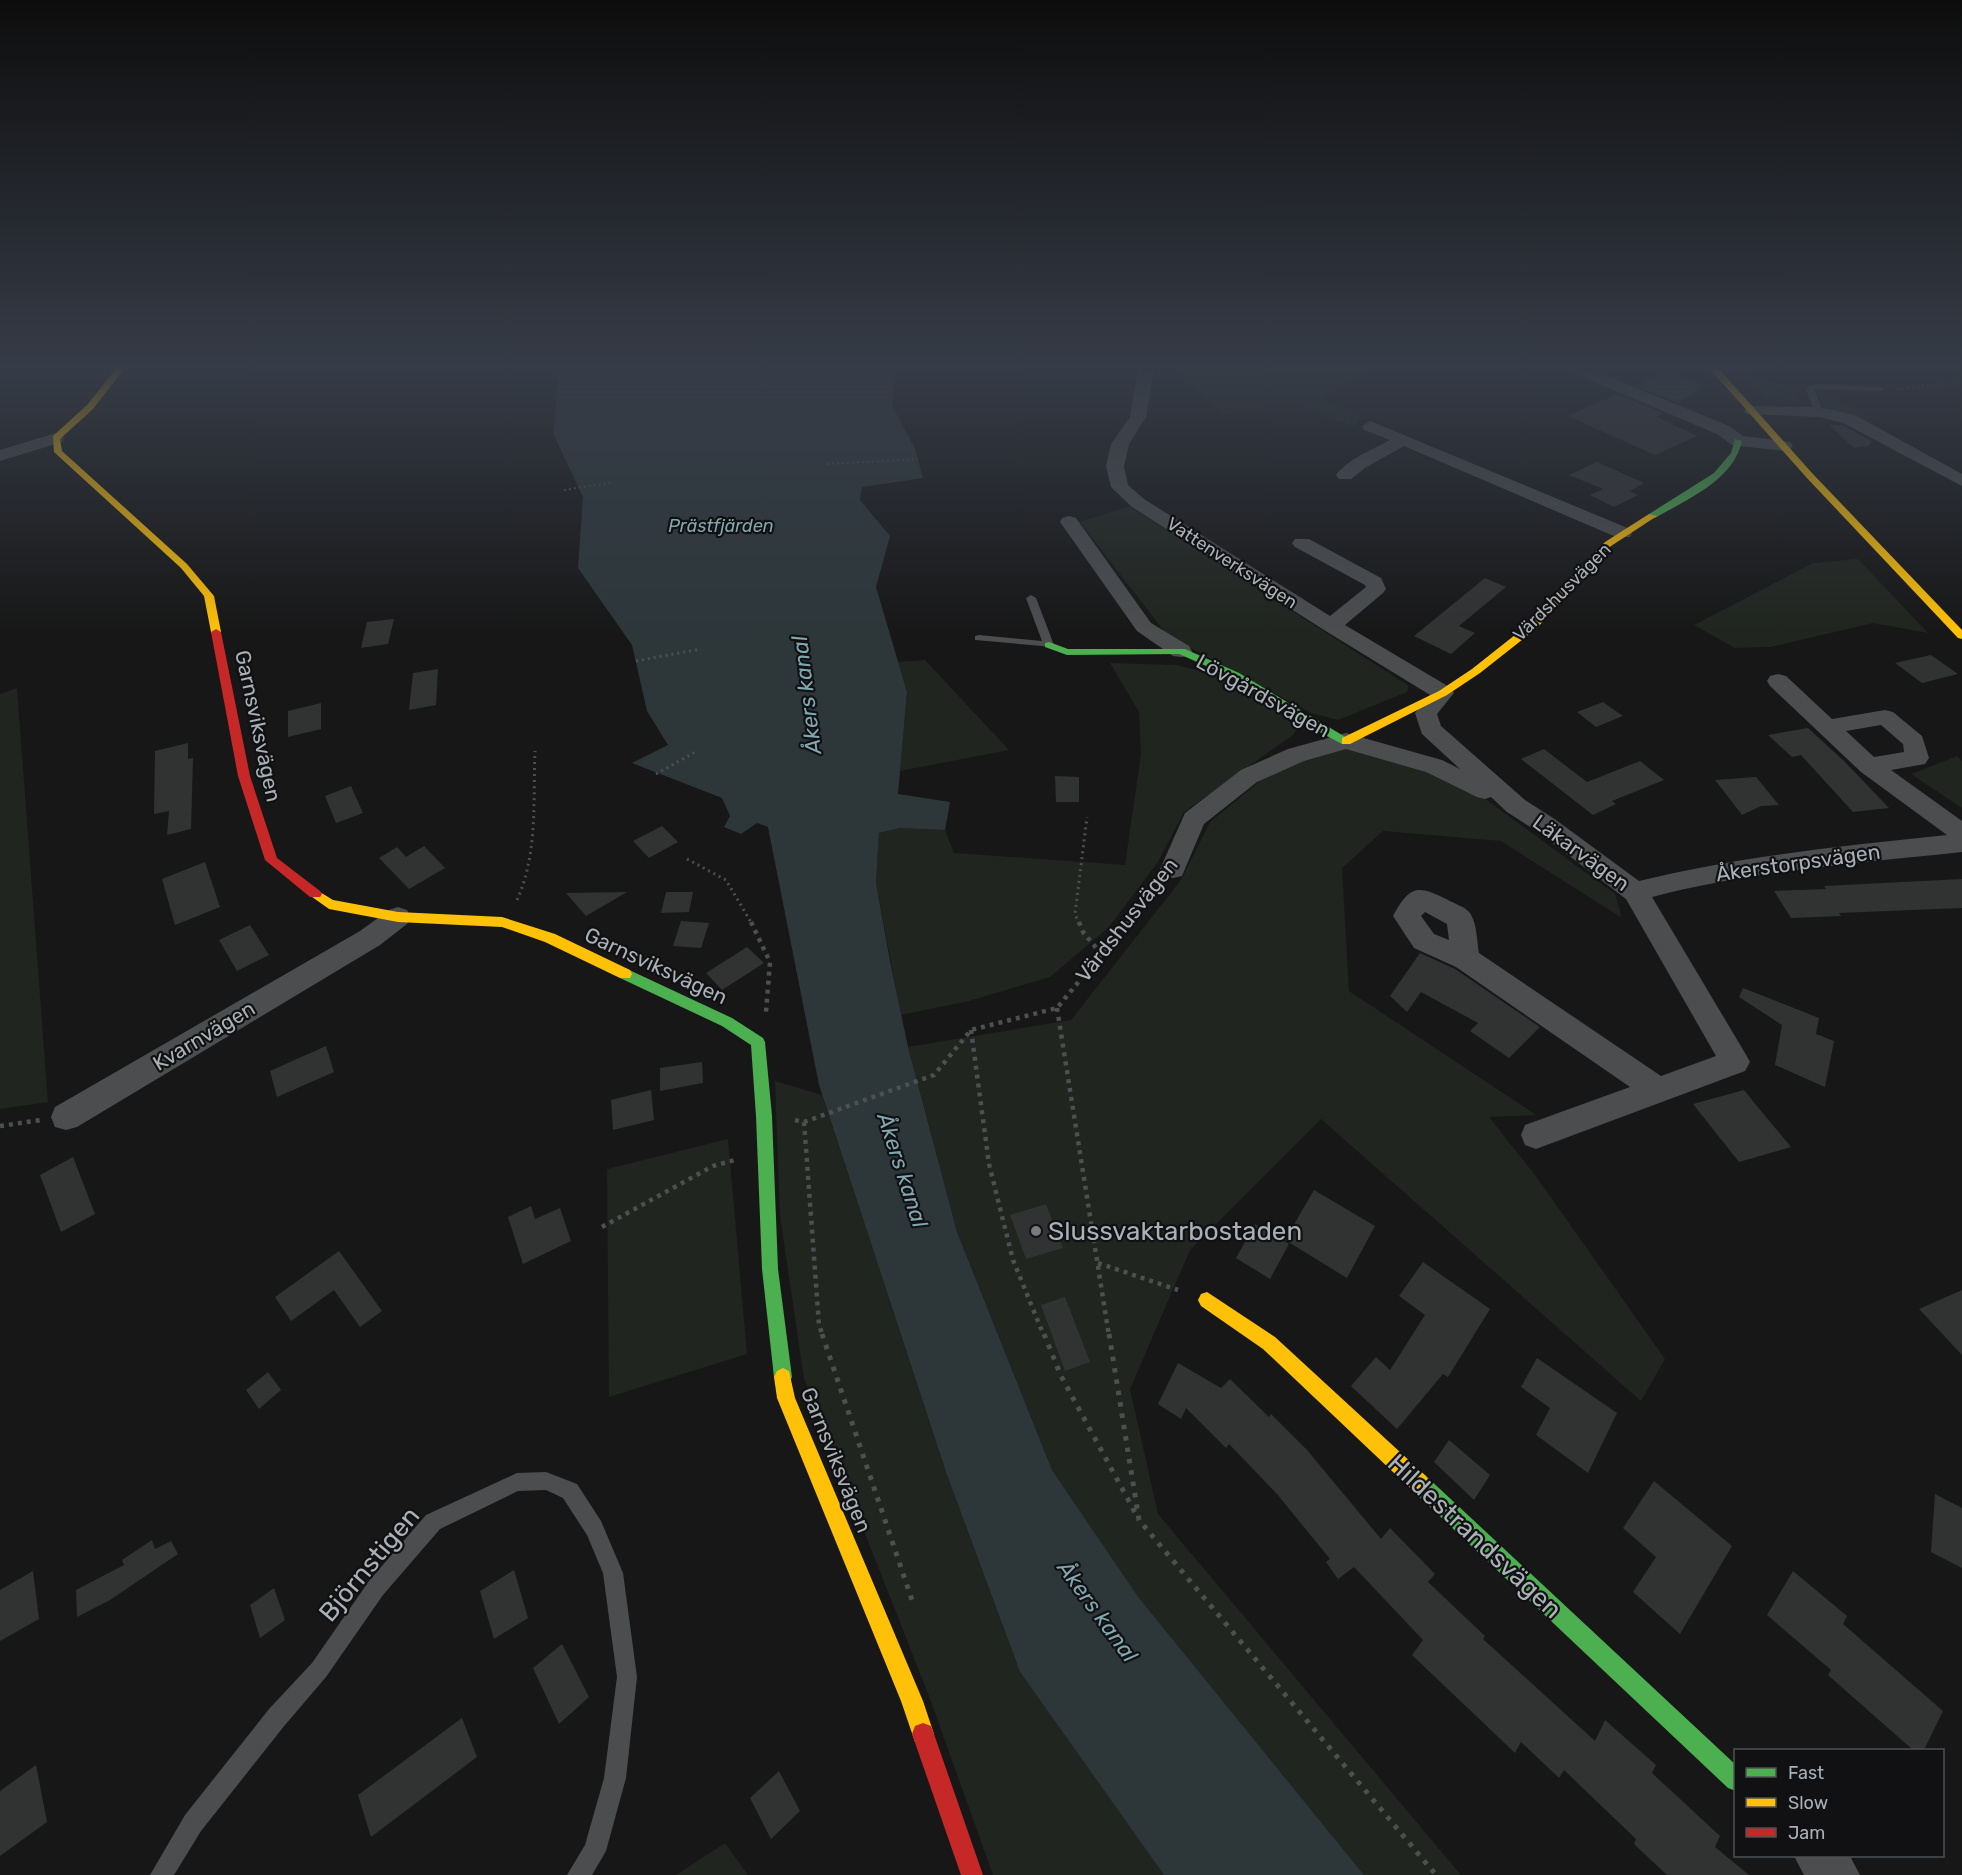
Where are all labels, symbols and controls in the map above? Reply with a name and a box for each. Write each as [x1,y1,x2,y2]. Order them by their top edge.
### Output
street label: Vattenverksvägen [1163,513,1301,613]
water label: Prästfjärden [668,515,774,537]
street label: Värdshusvägen [1509,539,1615,645]
water label: Åkers kanal [786,634,827,757]
street label: Garnsviksvägen [230,648,287,804]
street label: Lövgårdsvägen [1192,648,1334,743]
street label: Läkarvägen [1528,809,1635,896]
street label: Åkerstorpsvägen [1714,839,1882,886]
street label: Värdshusvägen [1070,853,1183,987]
street label: Garnsviksvägen [581,922,731,1010]
street label: Kvarnvägen [148,995,259,1076]
water label: Åkers kanal [871,1109,934,1231]
place label: Slussvaktarbostaden [1048,1216,1302,1247]
marker: Slussvaktarbostaden [1029,1224,1043,1238]
street label: Garnsviksvägen [796,1384,877,1536]
street label: Hildestrandsvägen [1381,1448,1568,1625]
street label: Björnstigen [312,1501,426,1628]
water label: Åkers kanal [1051,1554,1144,1668]
legend [1734,1749,1944,1857]
text: Fast [1788,1762,1824,1784]
text: Slow [1788,1792,1828,1814]
text: Jam [1788,1822,1825,1844]

